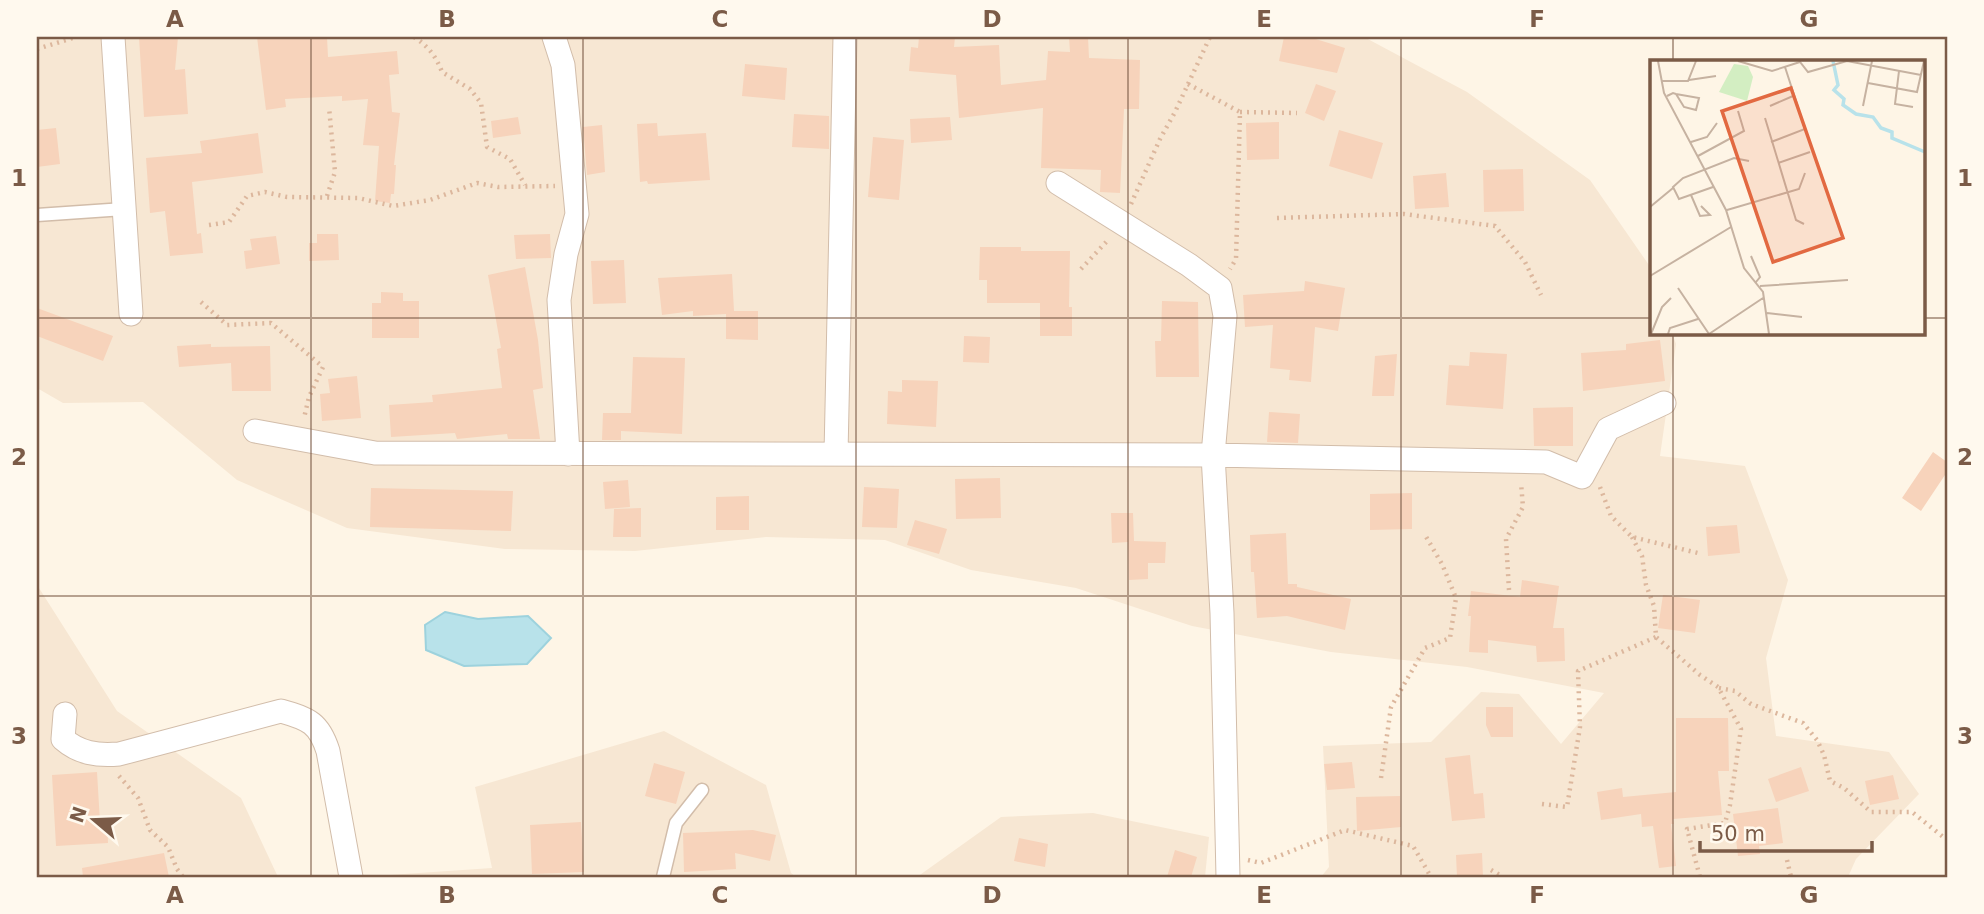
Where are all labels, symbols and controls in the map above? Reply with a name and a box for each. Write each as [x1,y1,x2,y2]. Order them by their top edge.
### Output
text: A [166,6,184,32]
text: B [438,6,456,32]
text: C [712,6,728,32]
text: D [982,6,1002,32]
text: E [1256,6,1272,32]
text: F [1529,6,1545,32]
text: G [1800,6,1818,32]
inset map [1650,60,1924,334]
text: 1 [11,165,27,191]
text: 1 [1957,165,1973,191]
text: 2 [11,444,27,470]
text: 2 [1957,444,1973,470]
text: 3 [11,723,27,749]
text: 3 [1957,723,1973,749]
north arrow [60,785,130,855]
text: N [65,803,91,826]
scale bar [1700,809,1872,853]
text: 50 m [1711,822,1765,846]
text: A [166,882,184,908]
text: B [438,882,456,908]
text: C [712,882,728,908]
text: D [982,882,1002,908]
text: E [1256,882,1272,908]
text: F [1529,882,1545,908]
text: G [1800,882,1818,908]

